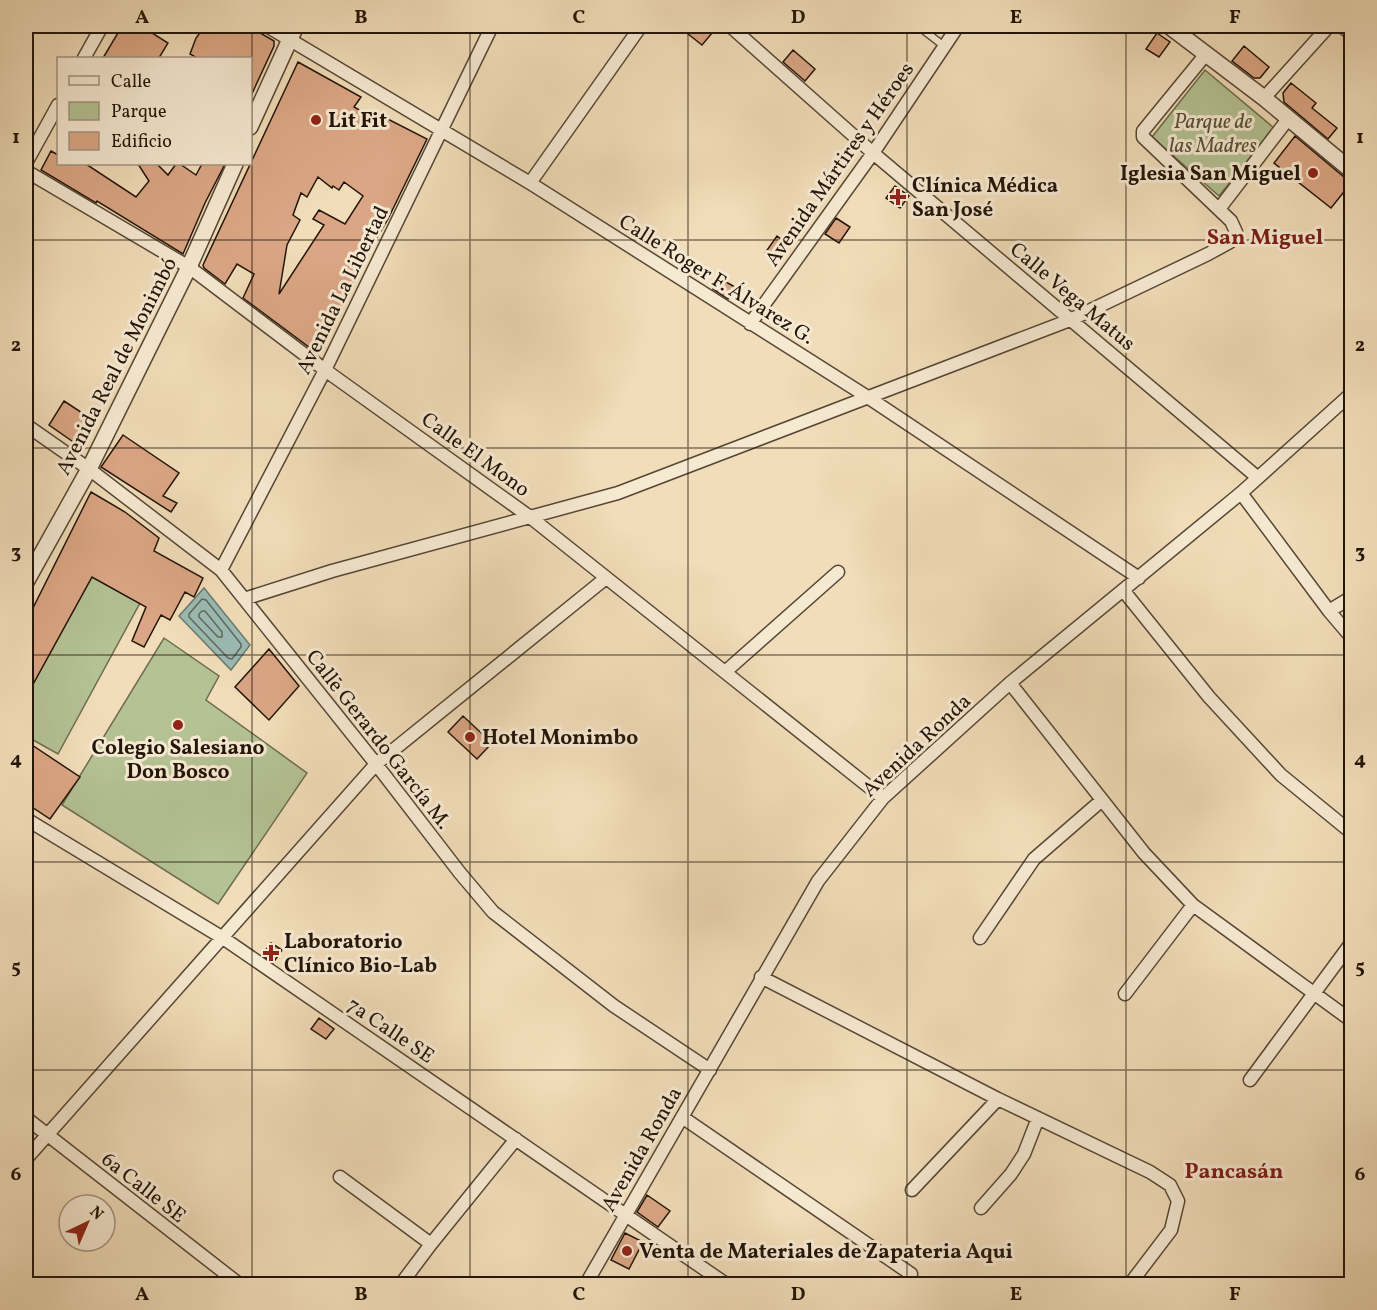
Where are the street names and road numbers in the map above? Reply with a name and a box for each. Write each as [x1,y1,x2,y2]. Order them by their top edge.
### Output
street label: Avenida Mártires y Héroes [759,57,922,273]
street label: Avenida La Libertad [290,202,397,380]
street label: Calle Roger F. Álvarez G. [613,208,820,352]
street label: Calle Vega Matus [1003,236,1141,358]
street label: Avenida Real de Monimbó [50,253,185,481]
street label: Calle El Mono [415,406,535,505]
street label: Calle Gerardo García M. [298,644,457,836]
street label: Avenida Ronda [856,688,978,804]
street label: 7a Calle SE [341,991,440,1071]
street label: Avenida Ronda [595,1082,690,1217]
street label: 6a Calle SE [95,1146,192,1231]

